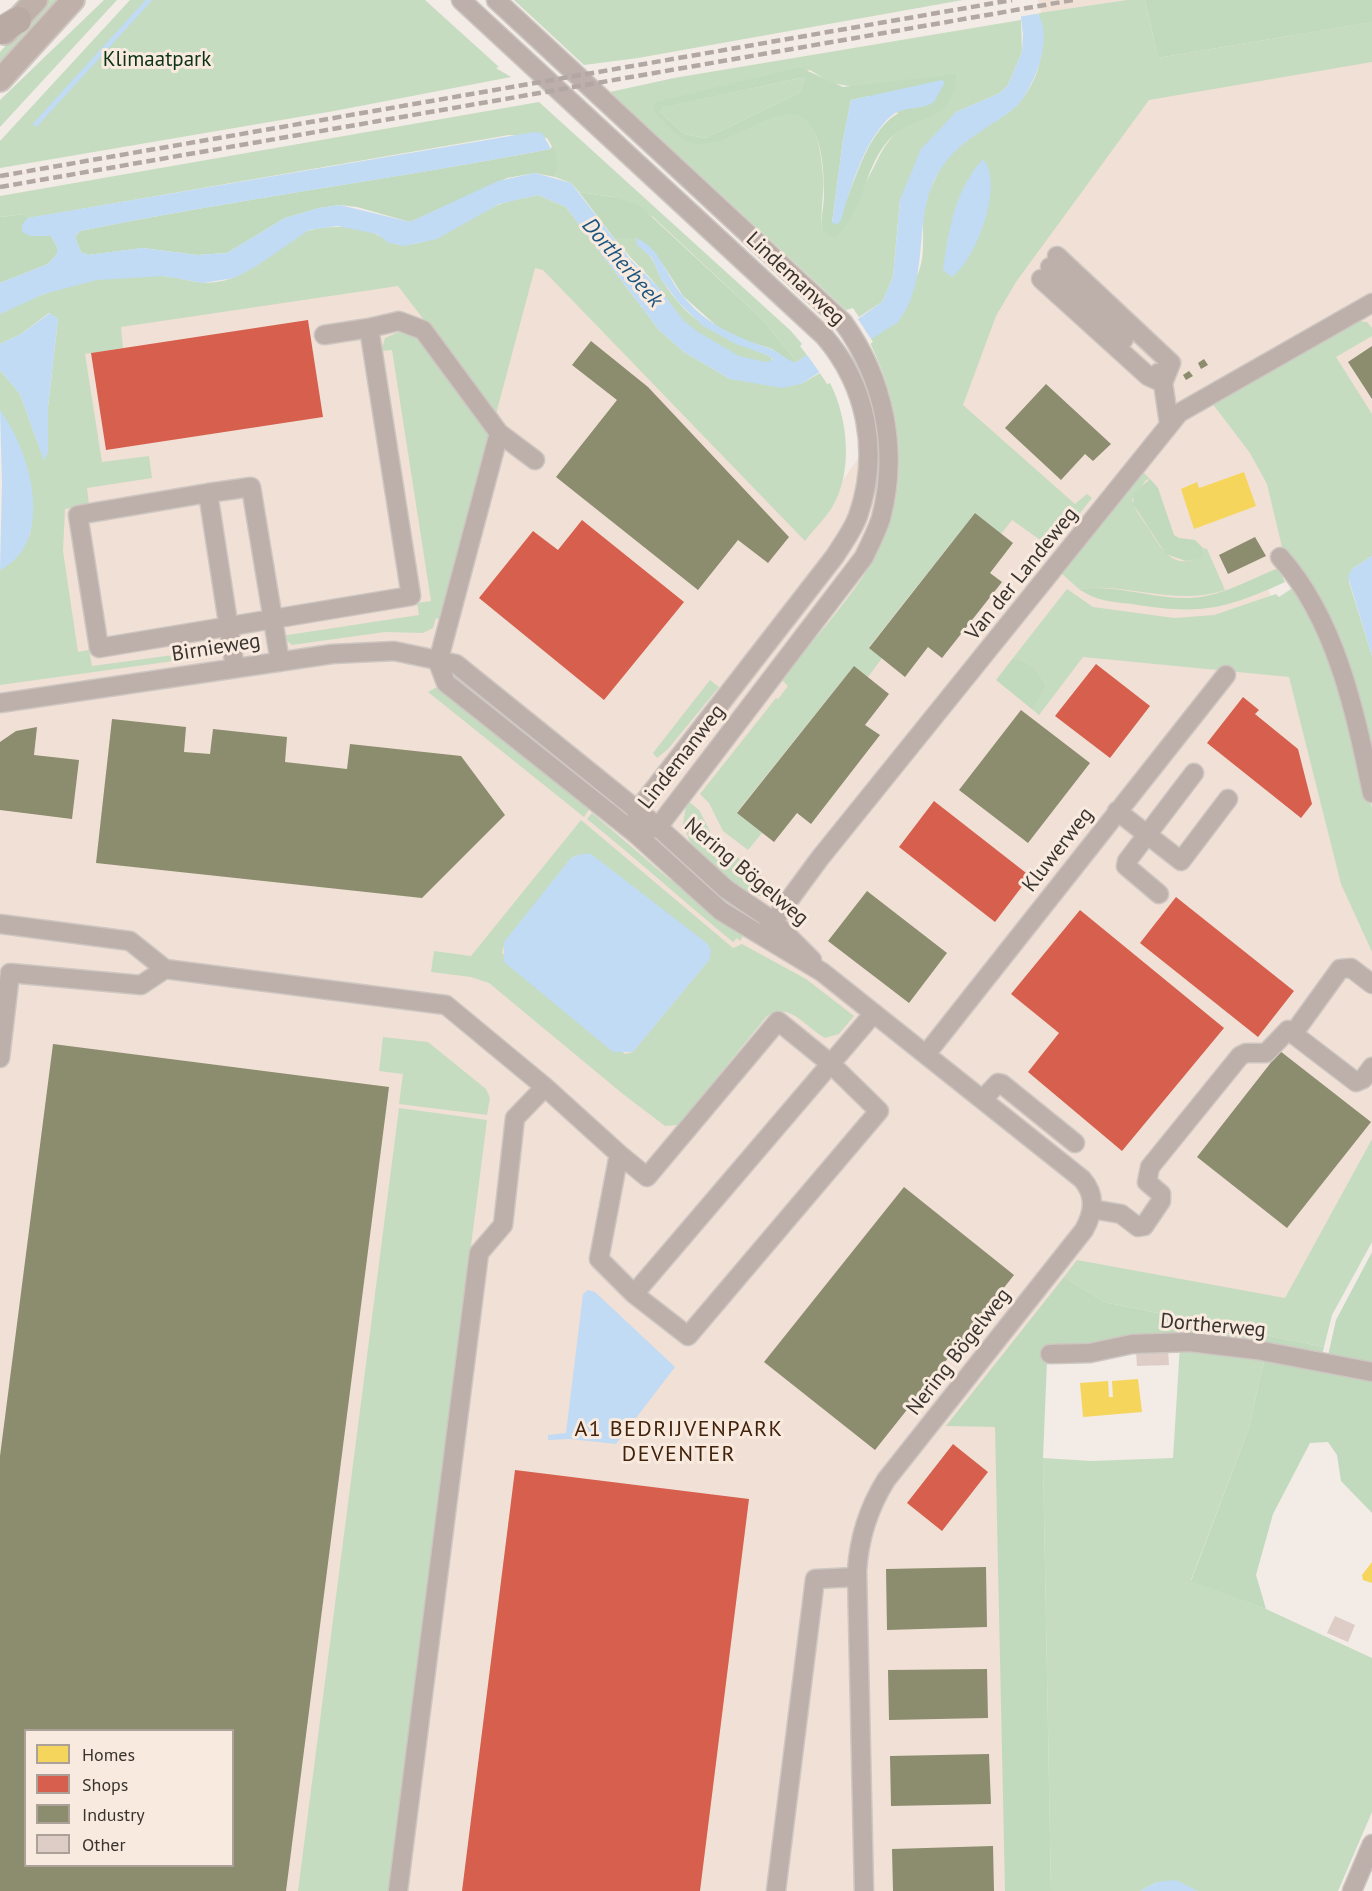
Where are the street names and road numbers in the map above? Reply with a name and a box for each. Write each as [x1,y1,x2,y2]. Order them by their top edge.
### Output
street label: Lindemanweg [740,227,850,331]
street label: Van der Landeweg [961,502,1083,646]
street label: Birnieweg [170,629,262,667]
street label: Lindemanweg [633,700,731,814]
street label: Kluwerweg [1017,803,1099,897]
street label: Nering Bögelweg [679,813,813,931]
street label: Nering Bögelweg [902,1283,1016,1421]
street label: Dortherweg [1159,1309,1267,1343]

